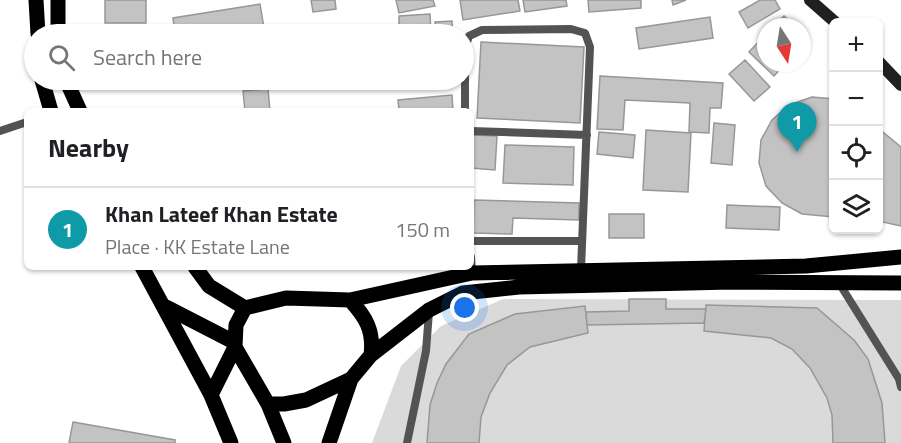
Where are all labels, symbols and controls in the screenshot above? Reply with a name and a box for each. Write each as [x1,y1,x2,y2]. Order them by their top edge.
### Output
north arrow [757,18,811,72]
map controls [829,18,883,234]
button: + [829,18,883,72]
search box [24,24,474,90]
text: Search here [93,40,202,74]
icon: search [45,41,78,74]
button: − [829,72,883,126]
pin: 1 [778,102,816,152]
button: locate [829,126,883,180]
text: Nearby [48,128,129,167]
button: layers [829,180,883,234]
text: Khan Lateef Khan Estate [105,197,338,231]
text: 1 [62,214,73,245]
text: 150 m [395,214,450,245]
text: Place · KK Estate Lane [105,231,290,262]
your location [450,293,479,322]

